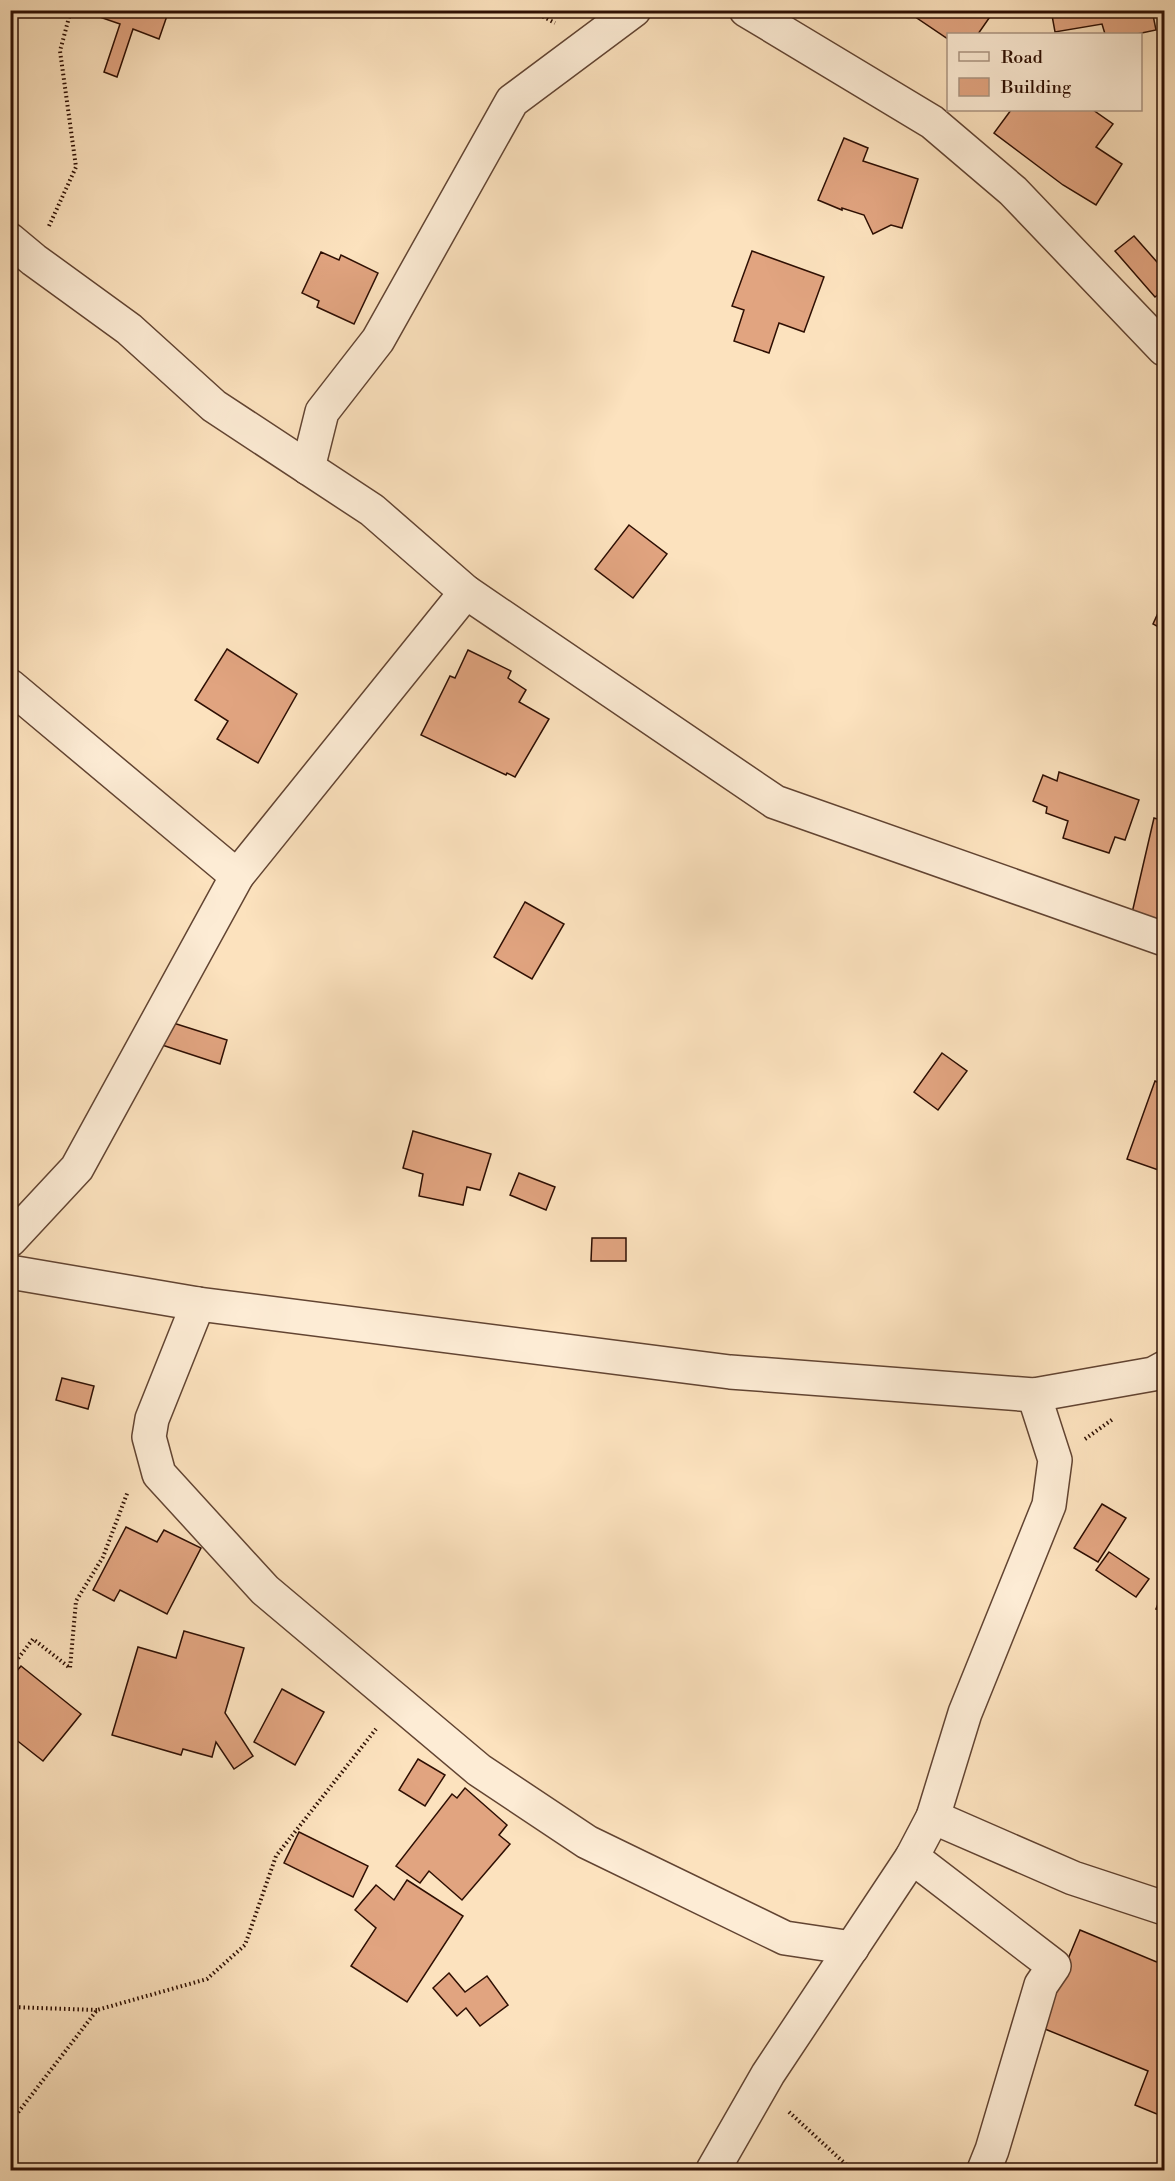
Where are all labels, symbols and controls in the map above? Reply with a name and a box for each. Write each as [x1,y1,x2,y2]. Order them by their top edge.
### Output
legend [947,33,1142,111]
text: Road [1001,46,1044,69]
text: Building [1000,76,1072,99]

